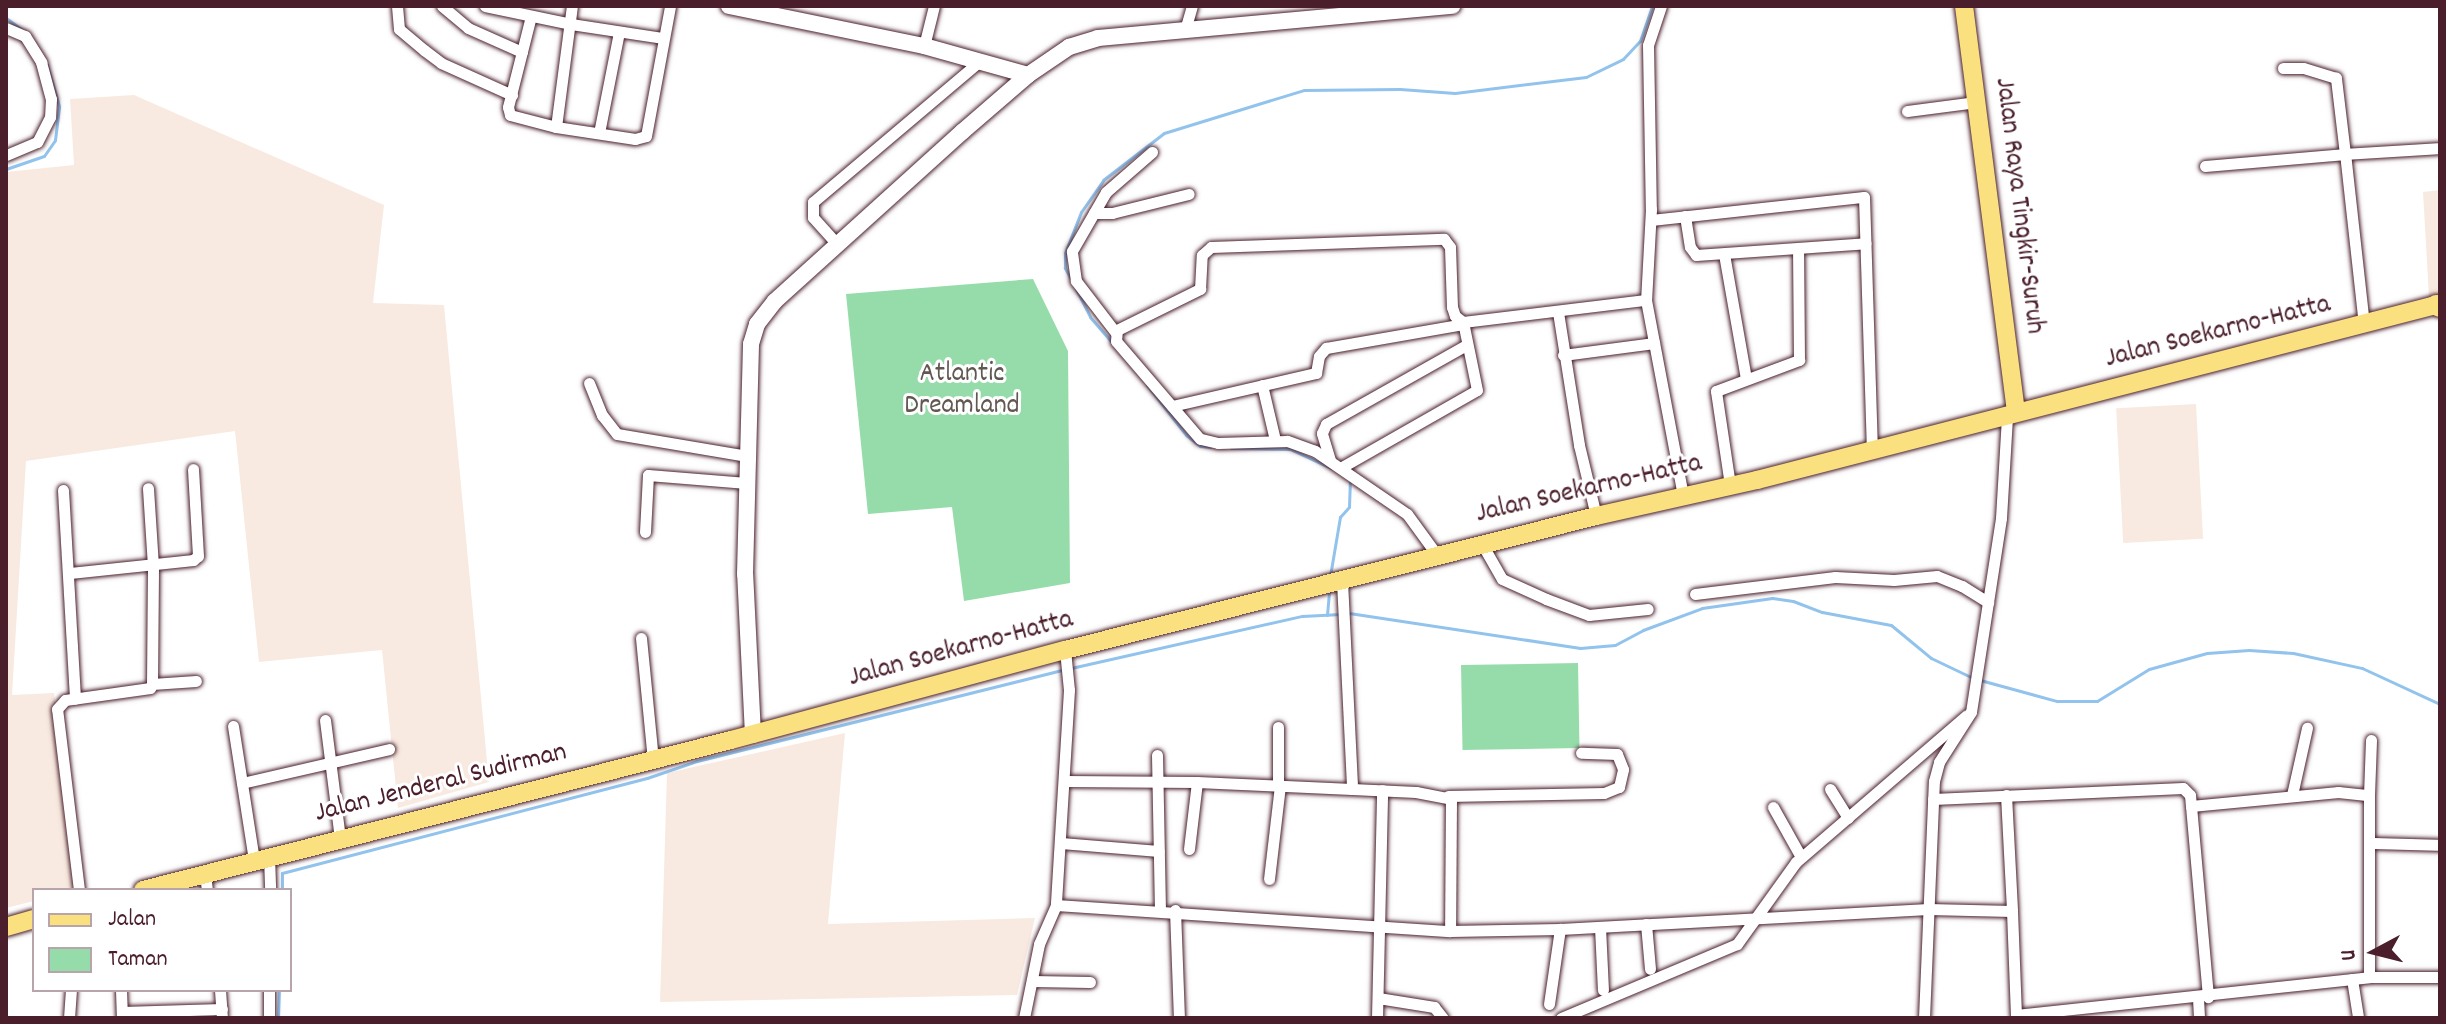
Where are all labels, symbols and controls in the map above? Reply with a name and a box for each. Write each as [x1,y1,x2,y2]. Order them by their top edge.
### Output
street label: Jalan Raya Tingkir-Suruh [1986,76,2050,336]
street label: Jalan Soekarno-Hatta [2102,289,2334,377]
park label: Atlantic Dreamland [904,358,1020,424]
street label: Jalan Soekarno-Hatta [1473,448,1705,532]
street label: Jalan Soekarno-Hatta [845,604,1077,696]
street label: Jalan Jenderal Sudirman [312,736,570,832]
legend [32,888,292,992]
text: Jalan [108,903,156,937]
north arrow [2334,912,2414,992]
text: Taman [108,943,168,977]
text: U [2334,948,2366,962]

